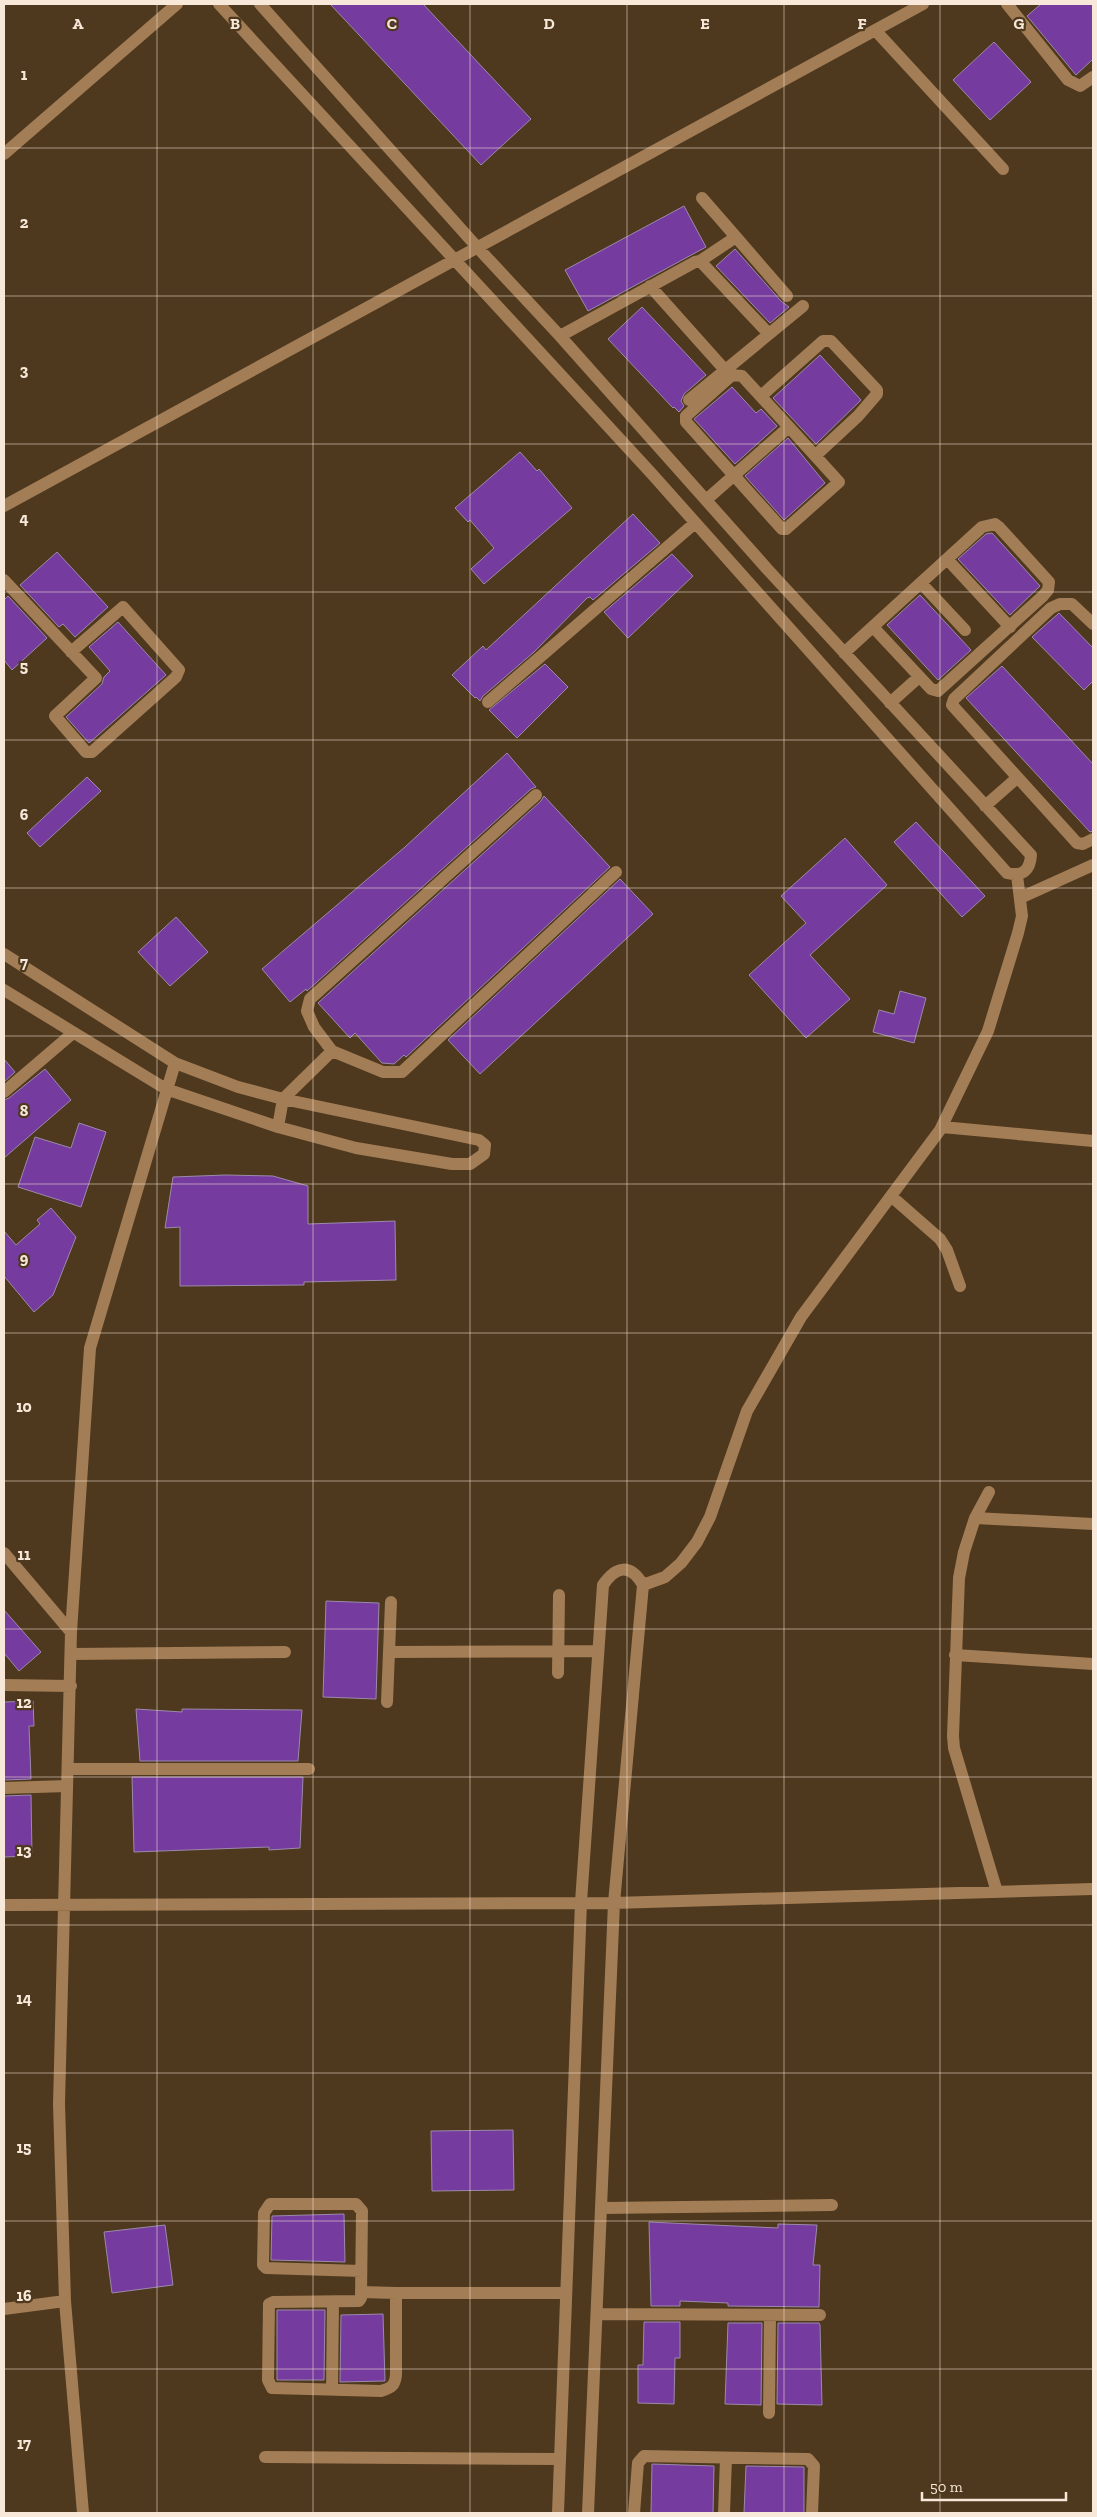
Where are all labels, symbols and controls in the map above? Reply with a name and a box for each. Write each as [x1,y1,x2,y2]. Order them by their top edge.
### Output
text: A [73,14,84,33]
text: B [230,14,240,33]
text: C [387,14,397,33]
text: D [543,14,555,33]
text: E [700,14,710,33]
text: F [857,14,867,33]
text: G [1014,14,1025,33]
text: 1 [21,65,28,84]
text: 2 [20,213,29,232]
text: 3 [20,361,29,380]
text: 4 [19,509,29,528]
text: 5 [20,657,28,676]
text: 6 [20,805,29,824]
text: 7 [20,953,28,972]
text: 8 [20,1101,29,1120]
text: 9 [20,1249,29,1268]
text: 10 [16,1397,32,1416]
text: 11 [18,1545,31,1564]
text: 12 [16,1693,32,1712]
text: 13 [17,1841,32,1860]
text: 14 [16,1989,32,2008]
text: 15 [17,2138,31,2157]
text: 16 [16,2286,32,2305]
text: 17 [17,2434,31,2453]
scale bar [922,2470,1066,2502]
text: 50 m [930,2478,963,2496]

